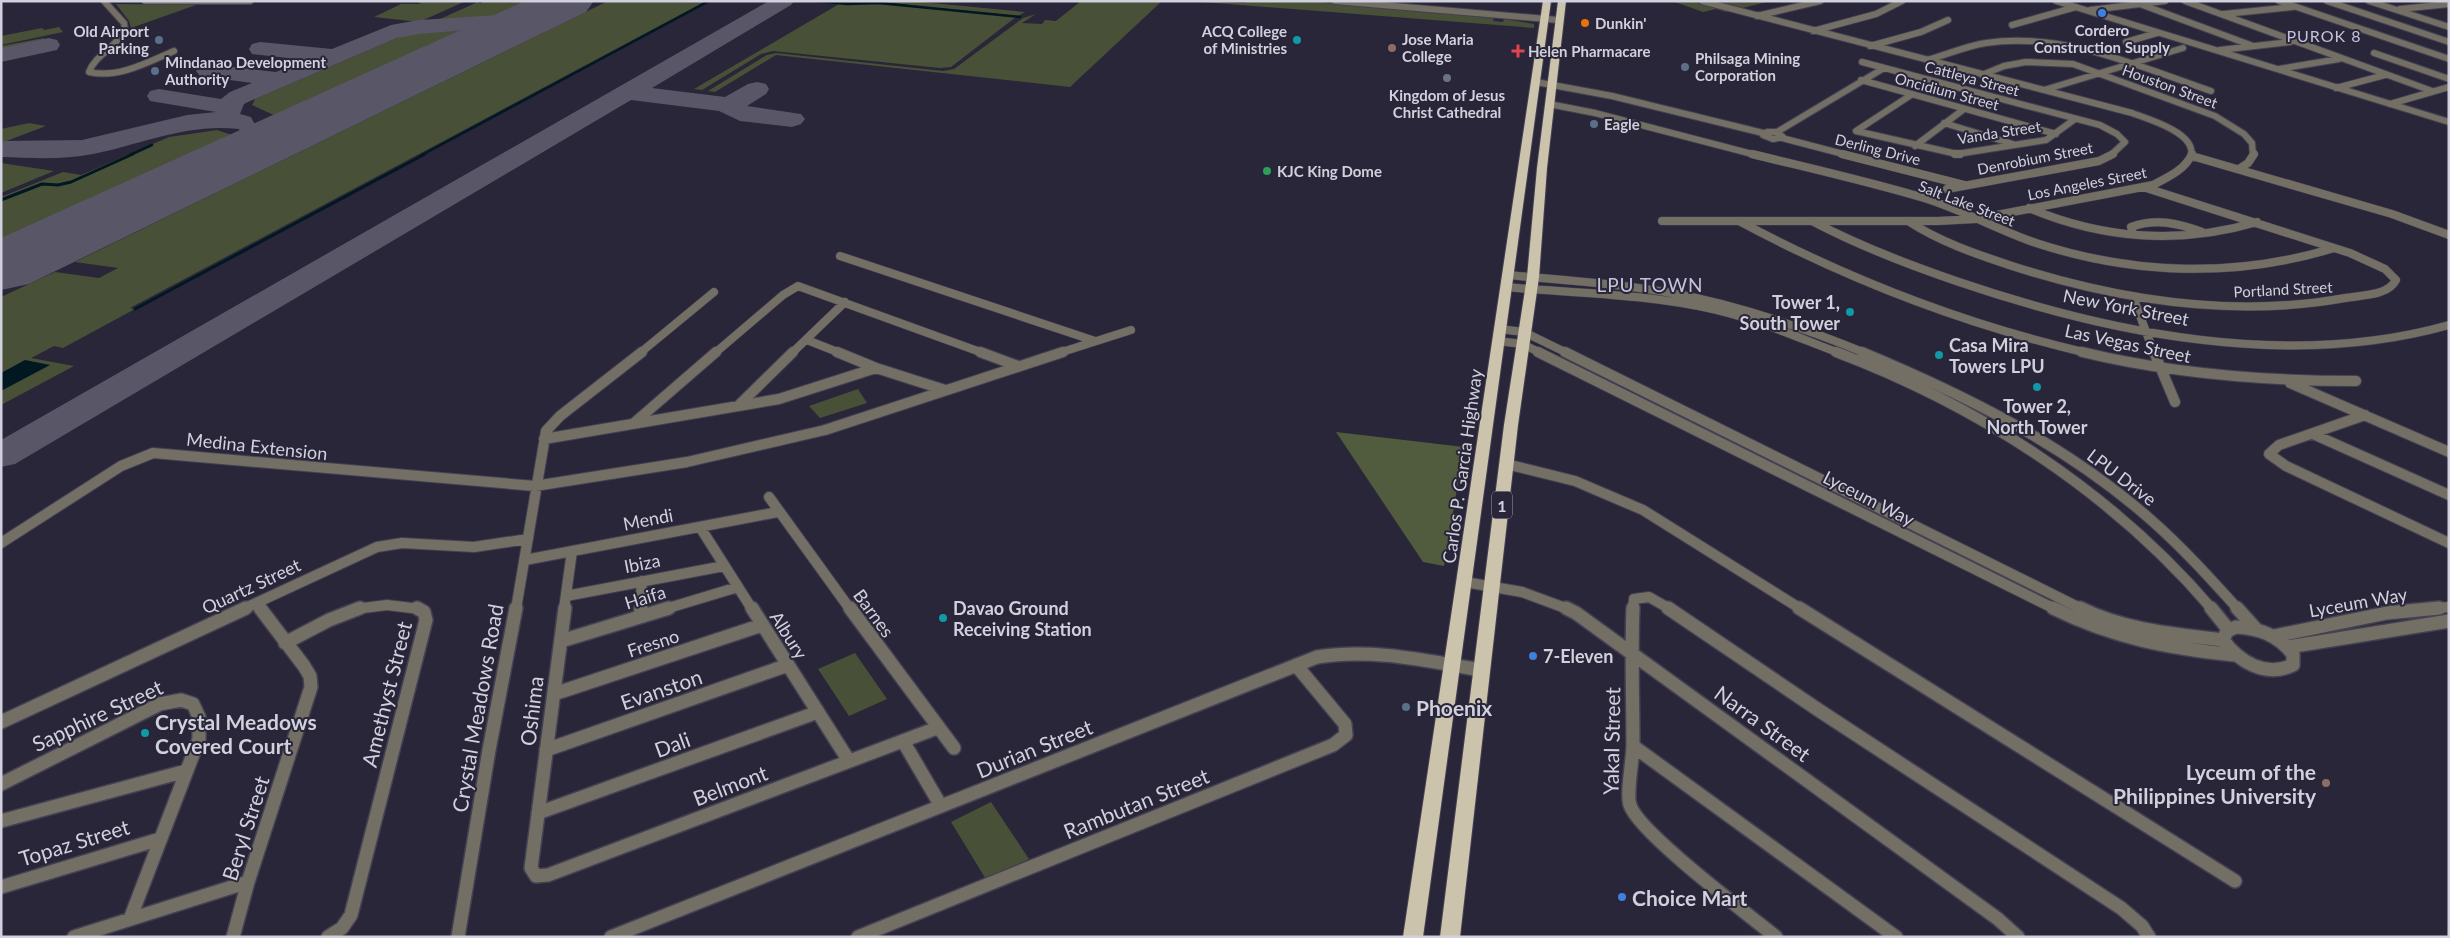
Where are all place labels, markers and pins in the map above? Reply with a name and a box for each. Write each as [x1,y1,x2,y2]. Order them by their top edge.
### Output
marker: Cordero Construction Supply [2096,7,2108,19]
place label: Dunkin' [1595,14,1646,32]
marker: Dunkin' [1579,17,1591,29]
place label: Cordero Construction Supply [2034,21,2170,56]
place label: Old Airport Parking [73,22,149,57]
place label: ACQ College of Ministries [1201,22,1287,57]
place label: Jose Maria College [1402,30,1474,65]
marker: Old Airport Parking [153,34,165,46]
marker: ACQ College of Ministries [1291,34,1303,46]
marker: Jose Maria College [1386,42,1398,54]
place label: Helen Pharmacare [1528,42,1651,60]
marker: Helen Pharmacare [1512,45,1524,57]
place label: Philsaga Mining Corporation [1695,49,1800,84]
place label: Mindanao Development Authority [164,53,326,88]
marker: Philsaga Mining Corporation [1679,61,1691,73]
marker: Mindanao Development Authority [149,65,161,77]
marker: Kingdom of Jesus Christ Cathedral [1441,72,1453,84]
place label: Kingdom of Jesus Christ Cathedral [1389,86,1506,121]
place label: Eagle [1604,115,1640,133]
marker: Eagle [1588,118,1600,130]
place label: KJC King Dome [1277,162,1382,180]
marker: KJC King Dome [1261,165,1273,177]
place label: Tower 1, South Tower [1740,291,1840,334]
marker: Tower 1, South Tower [1844,306,1856,318]
place label: Casa Mira Towers LPU [1949,334,2045,377]
marker: Casa Mira Towers LPU [1933,349,1945,361]
marker: Tower 2, North Tower [2031,381,2043,393]
place label: Tower 2, North Tower [1987,395,2088,438]
place label: Davao Ground Receiving Station [953,597,1092,640]
marker: Davao Ground Receiving Station [937,612,949,624]
place label: 7-Eleven [1543,645,1613,667]
marker: 7-Eleven [1527,650,1539,662]
place label: Phoenix [1416,695,1492,720]
marker: Phoenix [1400,701,1412,713]
place label: Crystal Meadows Covered Court [155,709,317,758]
marker: Crystal Meadows Covered Court [139,727,151,739]
place label: Lyceum of the Philippines University [2113,759,2317,808]
marker: Lyceum of the Philippines University [2320,777,2332,789]
place label: Choice Mart [1632,885,1747,910]
marker: Choice Mart [1616,891,1628,903]

